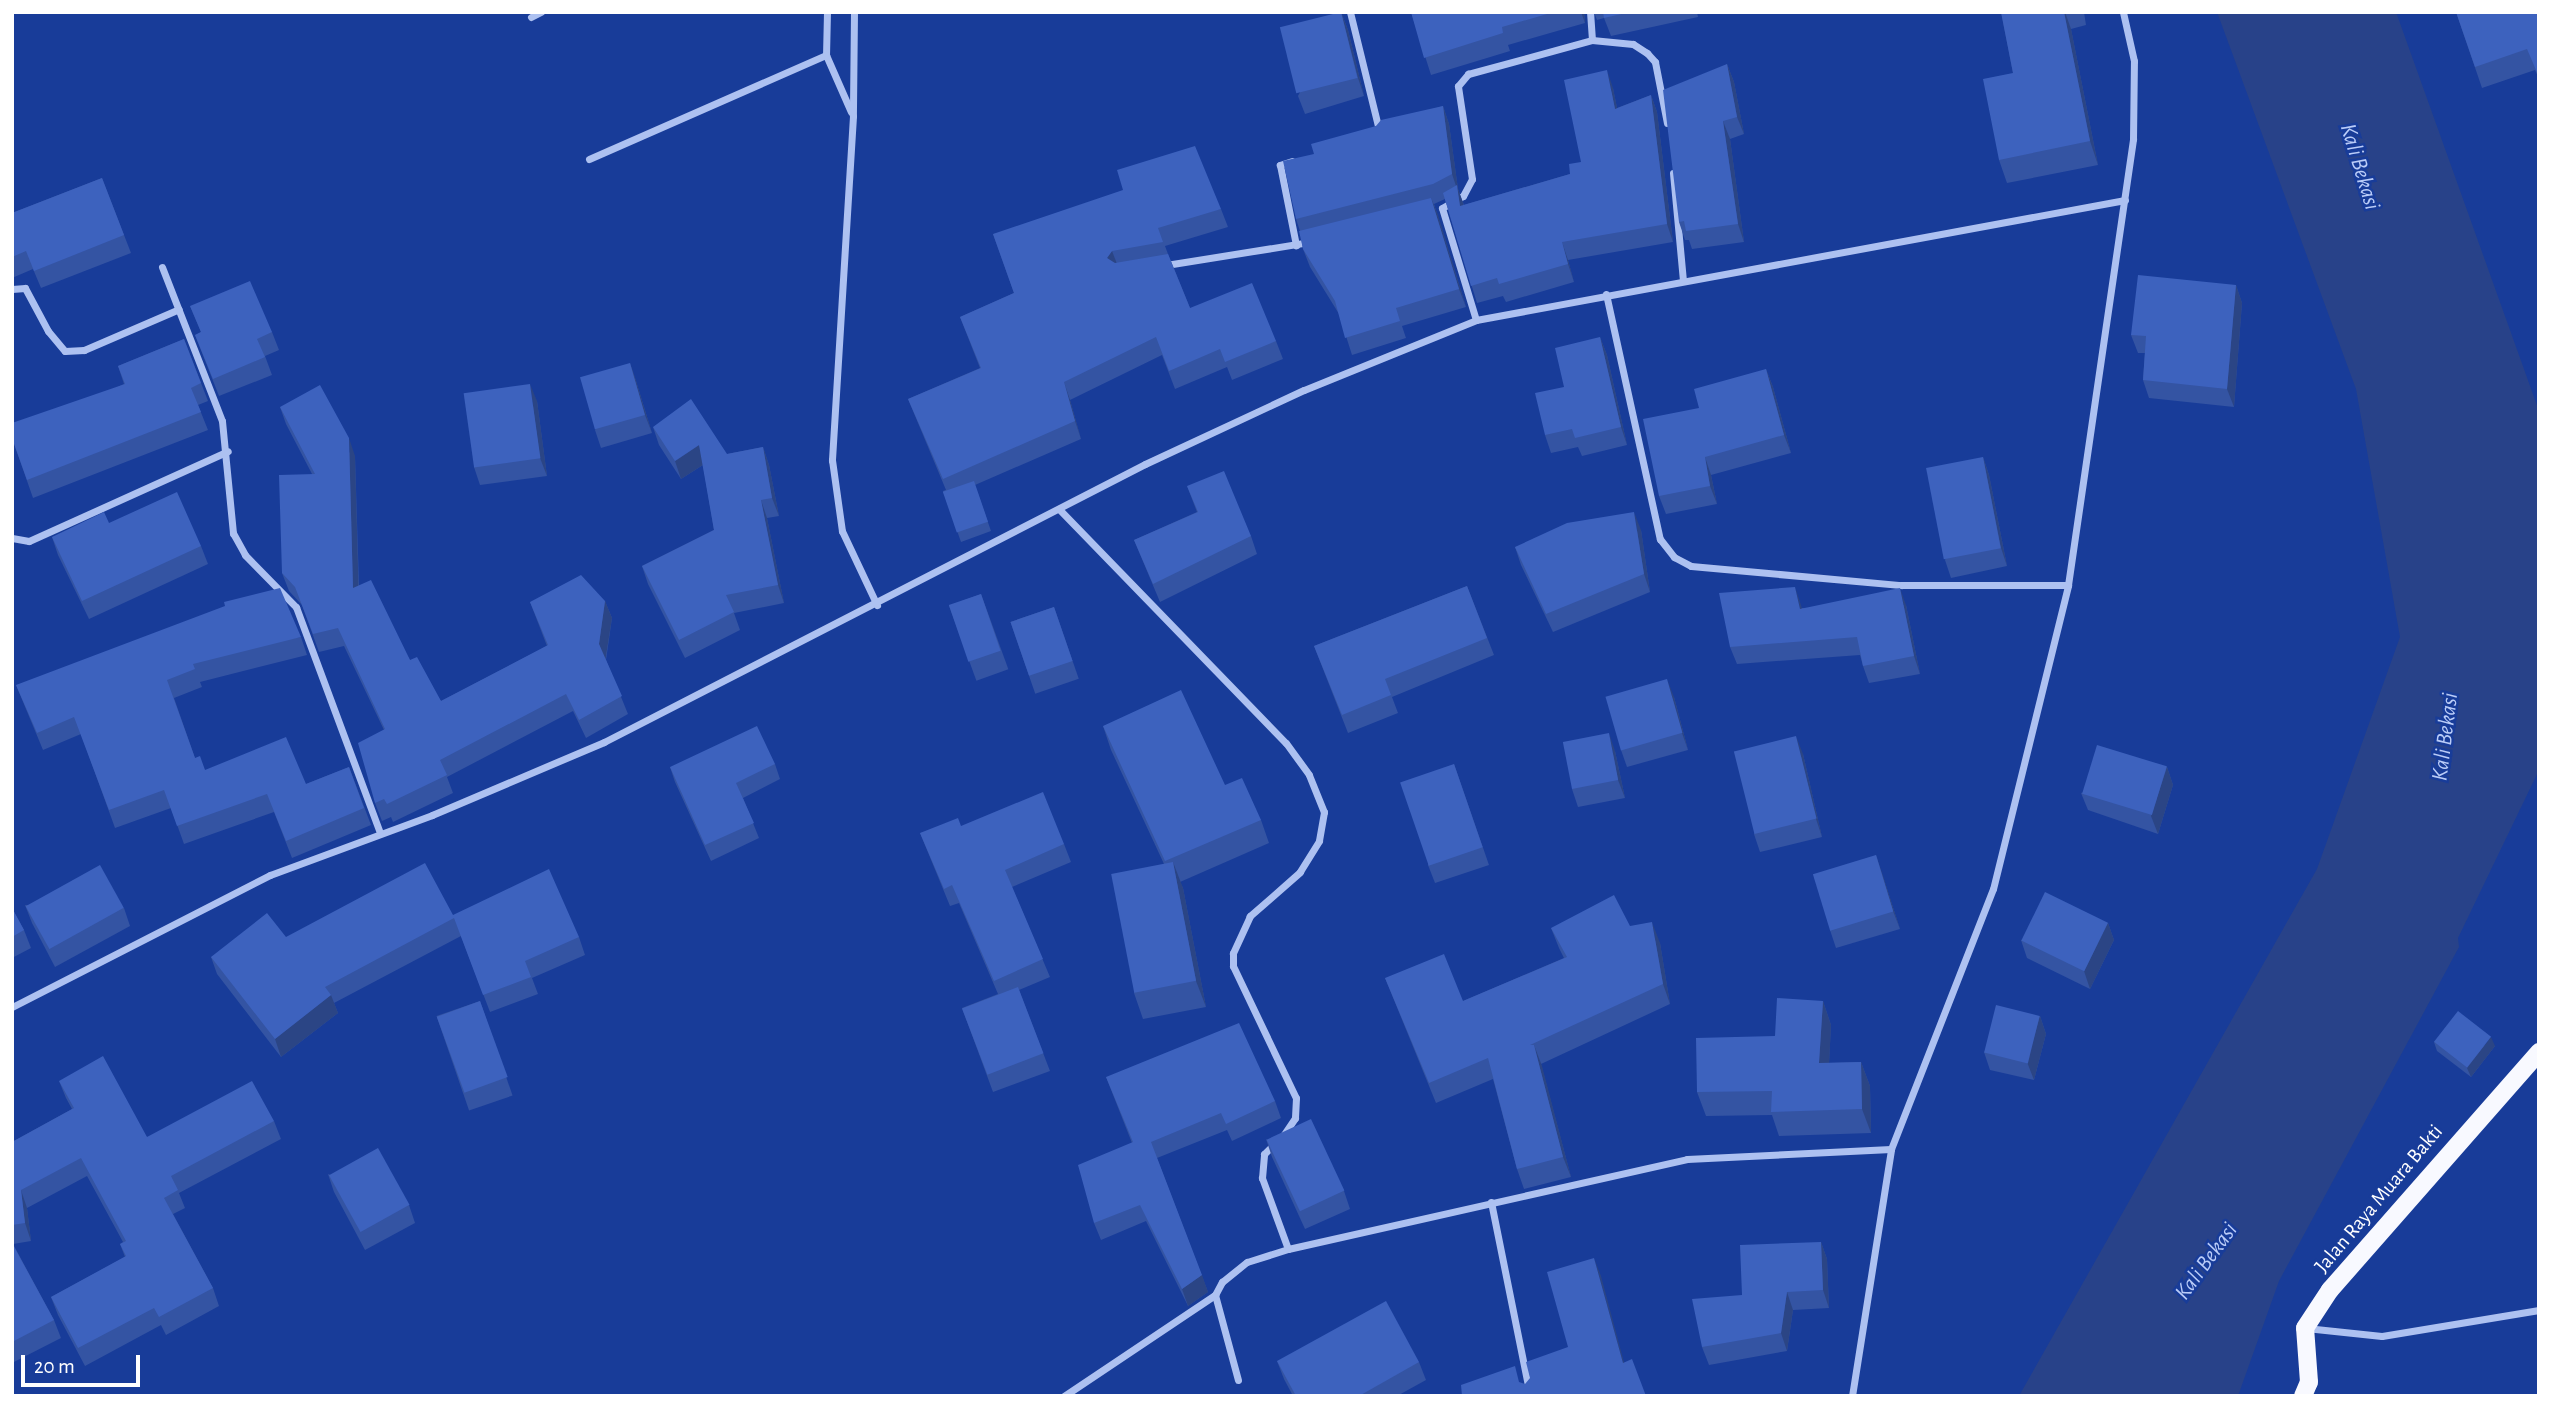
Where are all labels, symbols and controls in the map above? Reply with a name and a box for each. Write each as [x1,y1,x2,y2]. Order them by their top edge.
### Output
water label: Kali Bekasi [2333,121,2385,213]
water label: Kali Bekasi [2427,691,2465,783]
street label: Jalan Raya Muara Bakti [2310,1120,2448,1278]
water label: Kali Bekasi [2170,1218,2244,1306]
scale bar [24,1342,144,1386]
text: 20 m [34,1356,75,1377]

